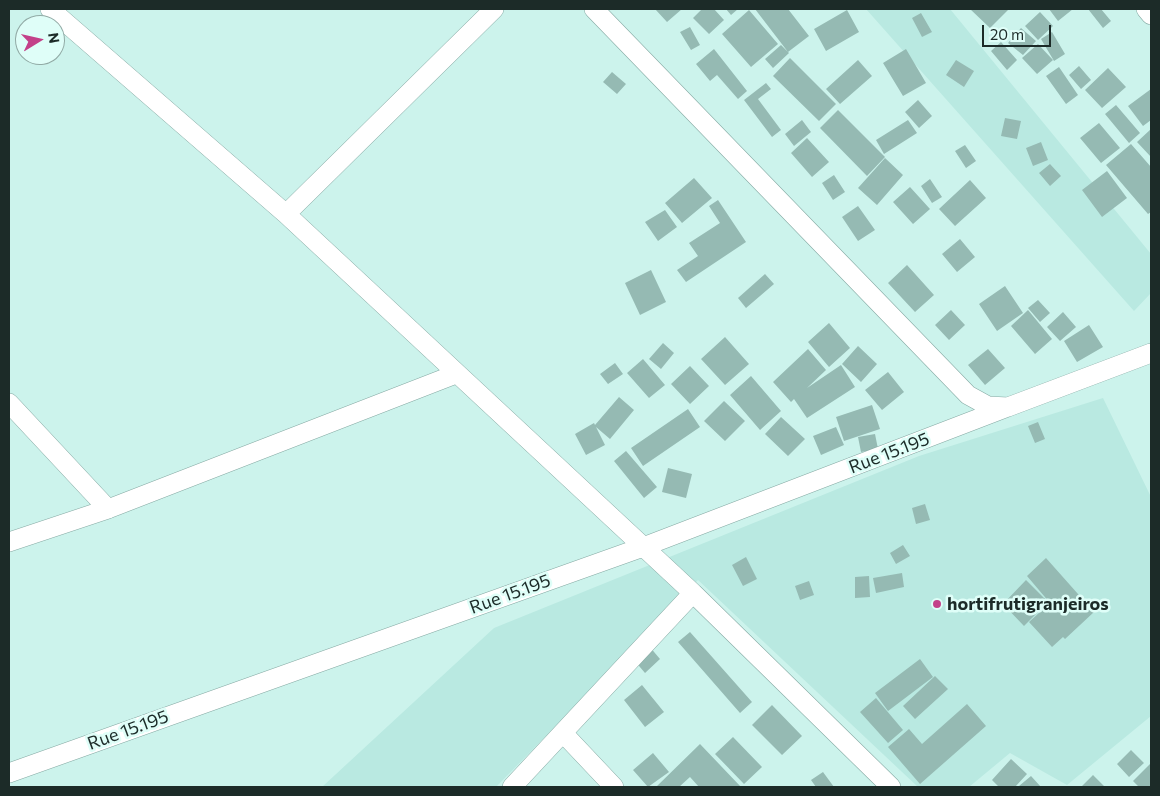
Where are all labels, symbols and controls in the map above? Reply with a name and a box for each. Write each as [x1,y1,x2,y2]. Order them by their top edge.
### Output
north arrow [15,15,65,65]
scale bar [985,15,1054,47]
text: 20 m [990,25,1024,43]
text: N [45,31,64,44]
street label: Rue 15.195 [846,428,932,478]
street label: Rue 15.195 [467,569,553,619]
place label: hortifrutigranjeiros [947,593,1109,615]
marker: hortifrutigranjeiros [931,598,943,610]
street label: Rue 15.195 [85,705,171,755]

